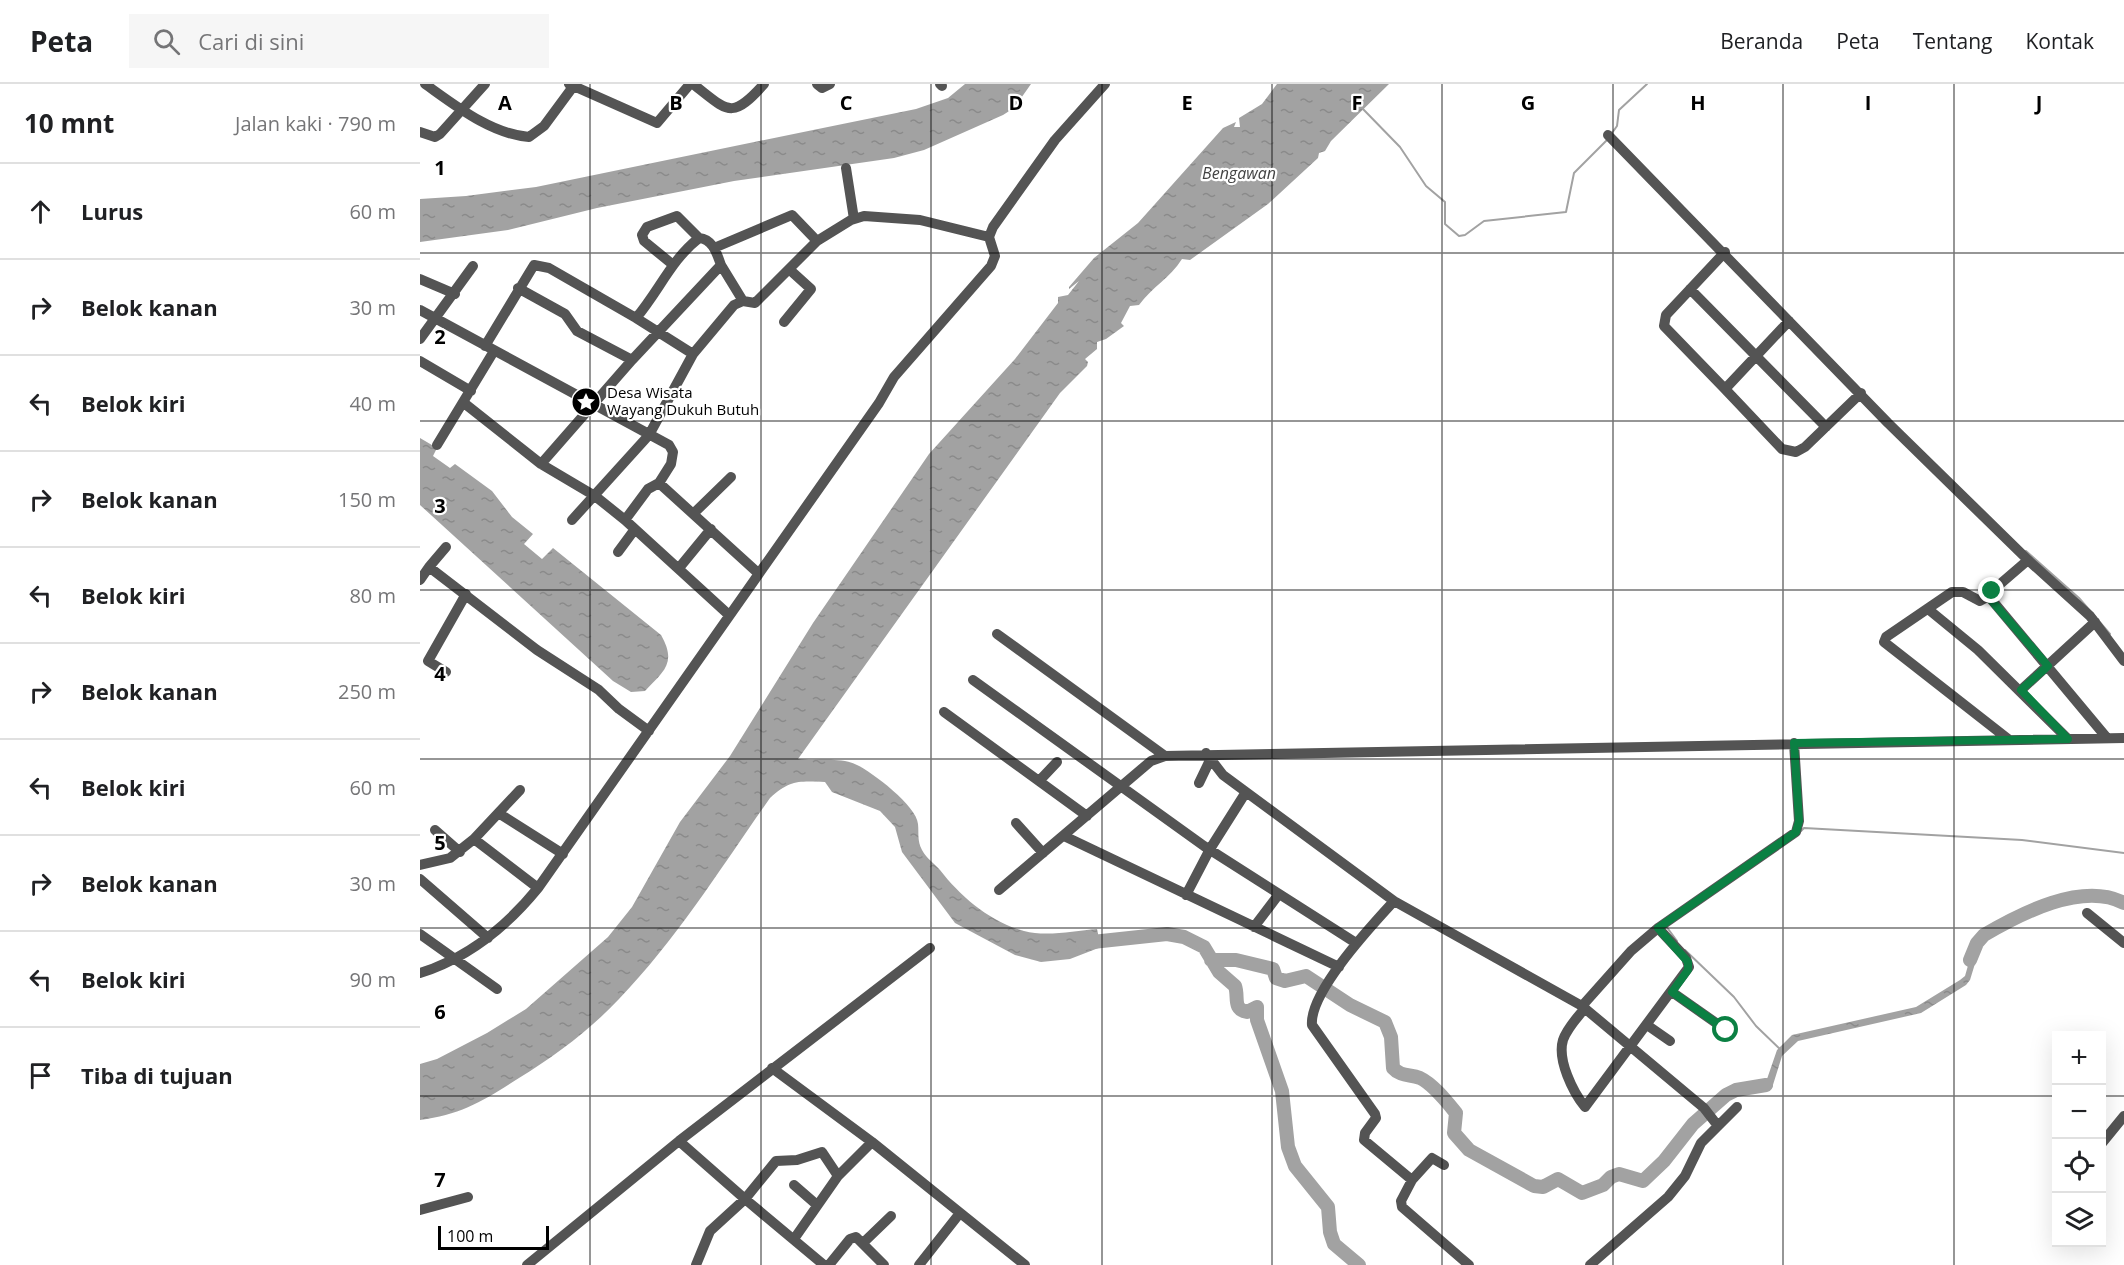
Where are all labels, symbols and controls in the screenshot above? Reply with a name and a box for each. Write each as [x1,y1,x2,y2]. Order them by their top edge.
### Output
search box [129,14,549,68]
text: Peta [30,22,93,60]
icon: search [150,25,183,58]
text: Cari di sini [198,26,304,56]
text: Beranda [1720,27,1803,55]
text: Peta [1836,27,1880,55]
text: Tentang [1913,27,1992,55]
text: Kontak [2025,27,2094,55]
text: A [498,89,512,116]
text: B [669,89,683,116]
text: C [840,89,853,116]
text: D [1009,89,1023,116]
text: E [1181,89,1193,116]
text: F [1352,89,1362,116]
text: G [1521,89,1535,116]
text: H [1690,89,1706,116]
text: I [1865,89,1871,116]
text: J [2034,89,2042,116]
text: 10 mnt [24,105,114,141]
text: Jalan kaki · 790 m [235,110,396,137]
text: 1 [434,154,446,181]
water label: Bengawan [1202,162,1276,184]
icon: ahead [24,195,57,228]
text: Lurus [81,196,143,226]
text: 60 m [349,198,396,225]
icon: right [24,291,57,324]
text: Belok kanan [81,292,218,322]
text: 30 m [349,294,396,321]
text: 2 [434,323,446,350]
place label: Desa Wisata Wayang Dukuh Butuh [607,382,759,419]
place icon: Desa Wisata Wayang Dukuh Butuh [570,386,602,418]
icon: left [24,387,57,420]
text: Belok kiri [81,388,186,418]
text: 40 m [349,390,396,417]
icon: right [24,483,57,516]
text: Belok kanan [81,484,218,514]
text: 150 m [338,486,396,513]
text: 3 [434,492,446,519]
route end [1978,577,2004,603]
icon: left [24,579,57,612]
text: Belok kiri [81,580,186,610]
text: 80 m [349,582,396,609]
text: 4 [434,660,446,687]
icon: right [24,675,57,708]
text: Belok kanan [81,676,218,706]
text: 250 m [338,678,396,705]
icon: left [24,771,57,804]
text: Belok kiri [81,772,186,802]
text: 60 m [349,774,396,801]
text: 5 [434,829,446,856]
icon: right [24,867,57,900]
text: Belok kanan [81,868,218,898]
text: 30 m [349,870,396,897]
icon: left [24,963,57,996]
text: Belok kiri [81,964,186,994]
text: 90 m [349,966,396,993]
text: 6 [434,998,446,1025]
route start [1712,1016,1738,1042]
map controls [2052,1031,2106,1247]
button: + [2052,1031,2106,1085]
icon: arrive [24,1059,57,1092]
text: Tiba di tujuan [81,1060,233,1090]
button: − [2052,1085,2106,1139]
button: locate [2052,1139,2106,1193]
text: 7 [434,1166,446,1193]
button: layers [2052,1193,2106,1247]
scale bar [438,1223,549,1250]
text: 100 m [447,1225,493,1247]

